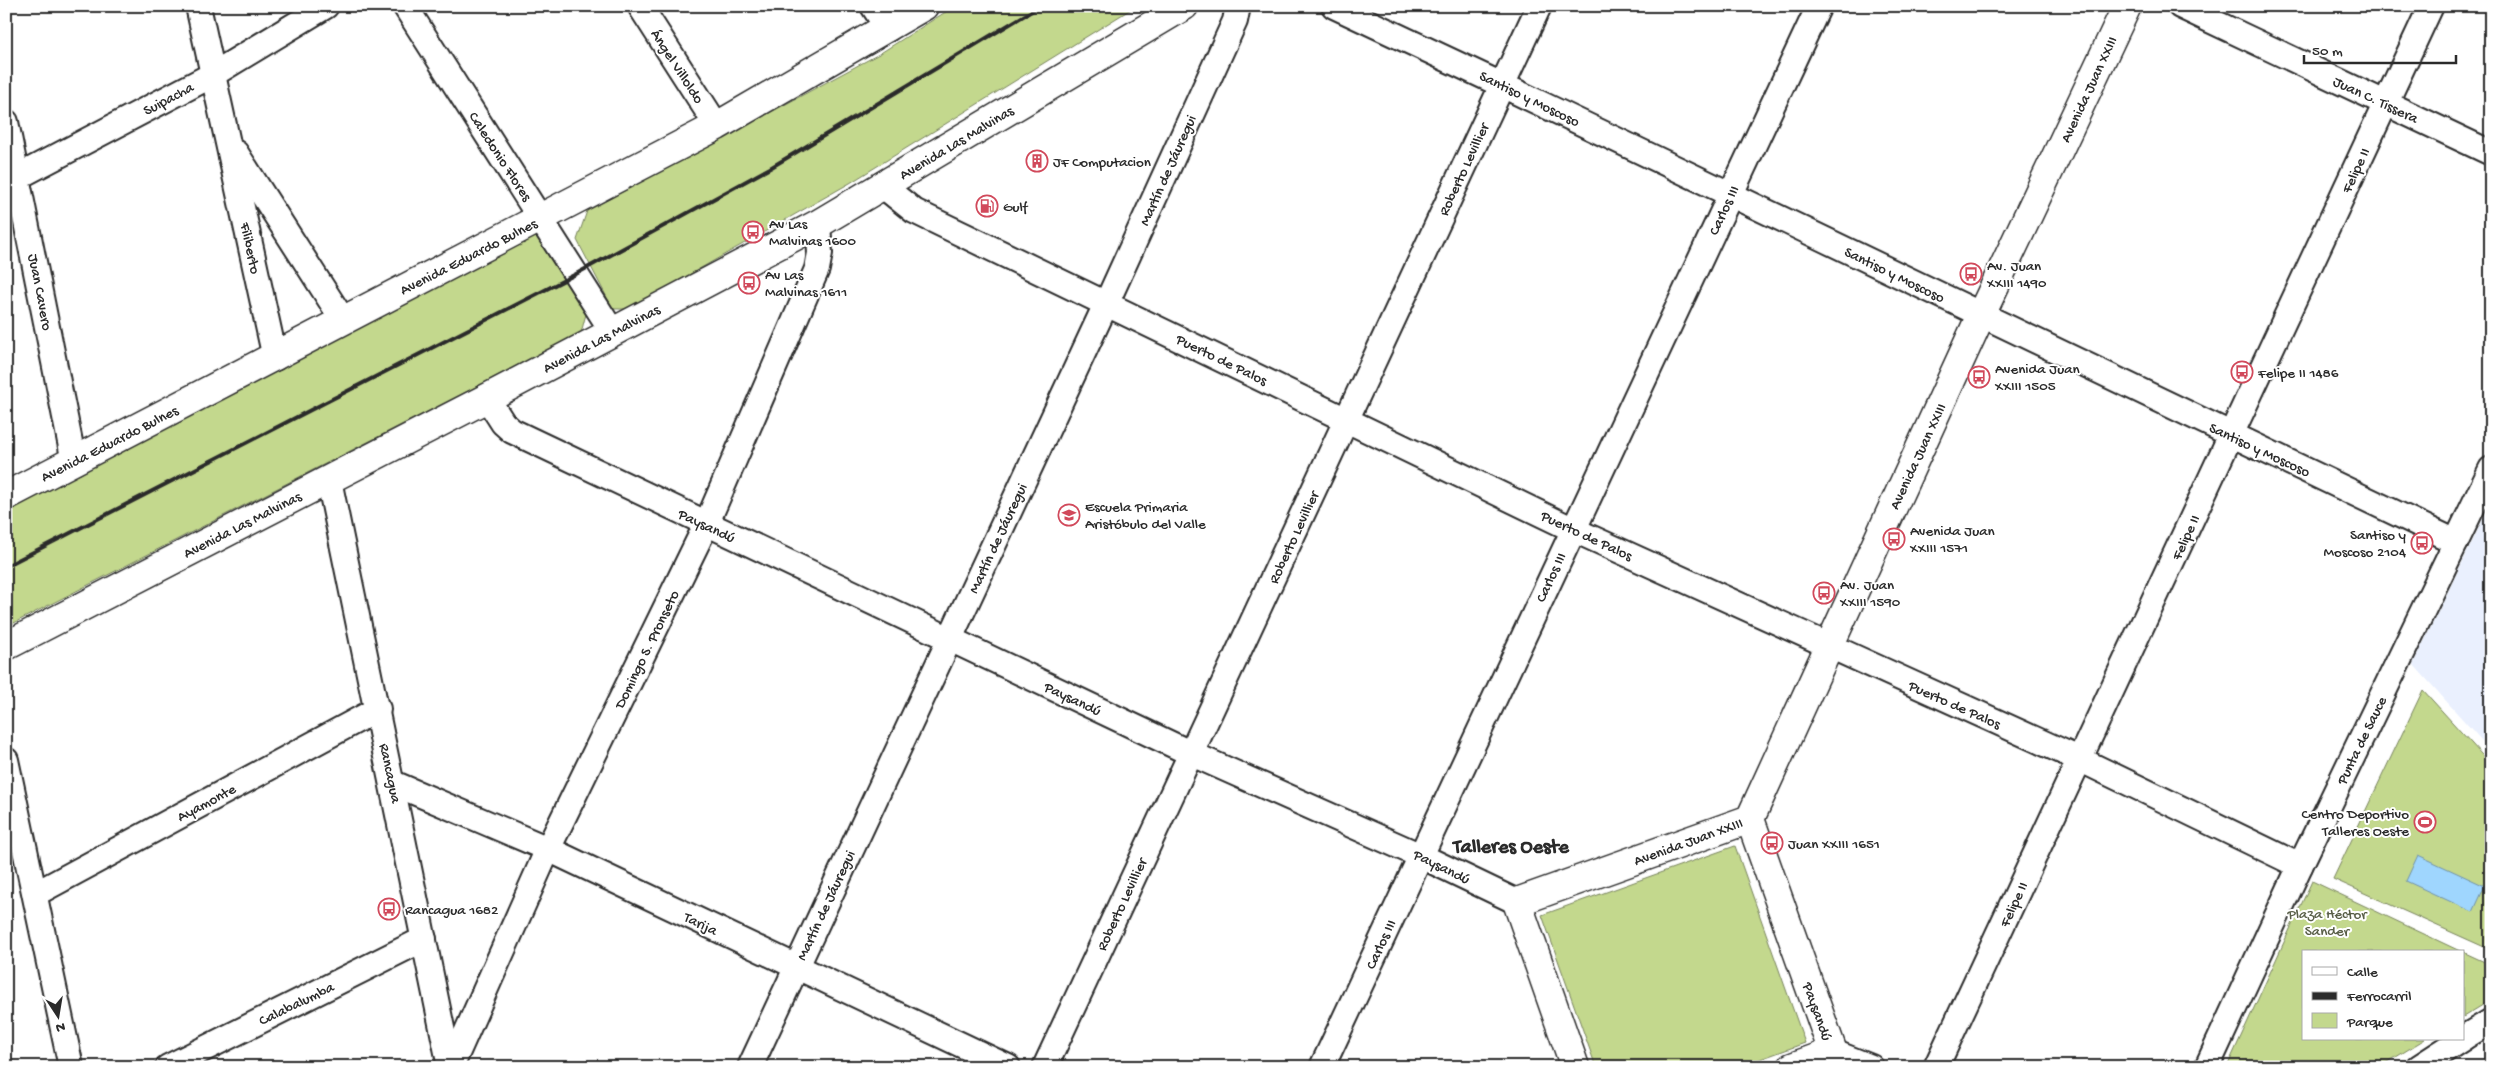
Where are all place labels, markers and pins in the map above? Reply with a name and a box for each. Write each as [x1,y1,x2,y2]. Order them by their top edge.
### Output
building icon: JF Computacion [1025,149,1049,173]
place label: JF Computacion [1053,154,1151,172]
fuel station icon: Gulf [975,194,999,218]
place label: Gulf [1003,199,1029,217]
place label: Av Las Malvinas 1600 [769,216,857,251]
bus stop icon: Av Las Malvinas 1600 [741,220,765,244]
place label: Av. Juan XXIII 1490 [1986,258,2047,293]
bus stop icon: Av. Juan XXIII 1490 [1959,262,1983,286]
place label: Av Las Malvinas 1611 [765,267,847,302]
bus stop icon: Av Las Malvinas 1611 [737,271,761,295]
bus stop icon: Felipe II 1486 [2230,360,2254,384]
place label: Avenida Juan XXIII 1505 [1994,361,2080,396]
bus stop icon: Avenida Juan XXIII 1505 [1967,365,1991,389]
place label: Felipe II 1486 [2257,365,2339,383]
place label: Escuela Primaria Aristóbulo del Valle [1085,499,1206,534]
school or university icon: Escuela Primaria Aristóbulo del Valle [1057,503,1081,527]
place label: Avenida Juan XXIII 1571 [1909,523,1995,558]
bus stop icon: Avenida Juan XXIII 1571 [1882,527,1906,551]
place label: Santiso y Moscoso 2104 [2324,527,2407,562]
bus stop icon: Santiso y Moscoso 2104 [2410,531,2434,555]
place label: Av. Juan XXIII 1590 [1839,577,1901,612]
bus stop icon: Av. Juan XXIII 1590 [1812,581,1836,605]
place label: Centro Deportivo Talleres Oeste [2301,806,2409,841]
sports icon: Centro Deportivo Talleres Oeste [2413,810,2437,834]
bus stop icon: Juan XXIII 1651 [1760,831,1784,855]
place label: Juan XXIII 1651 [1788,836,1880,854]
bus stop icon: Rancagua 1682 [377,897,401,921]
place label: Rancagua 1682 [405,902,498,920]

